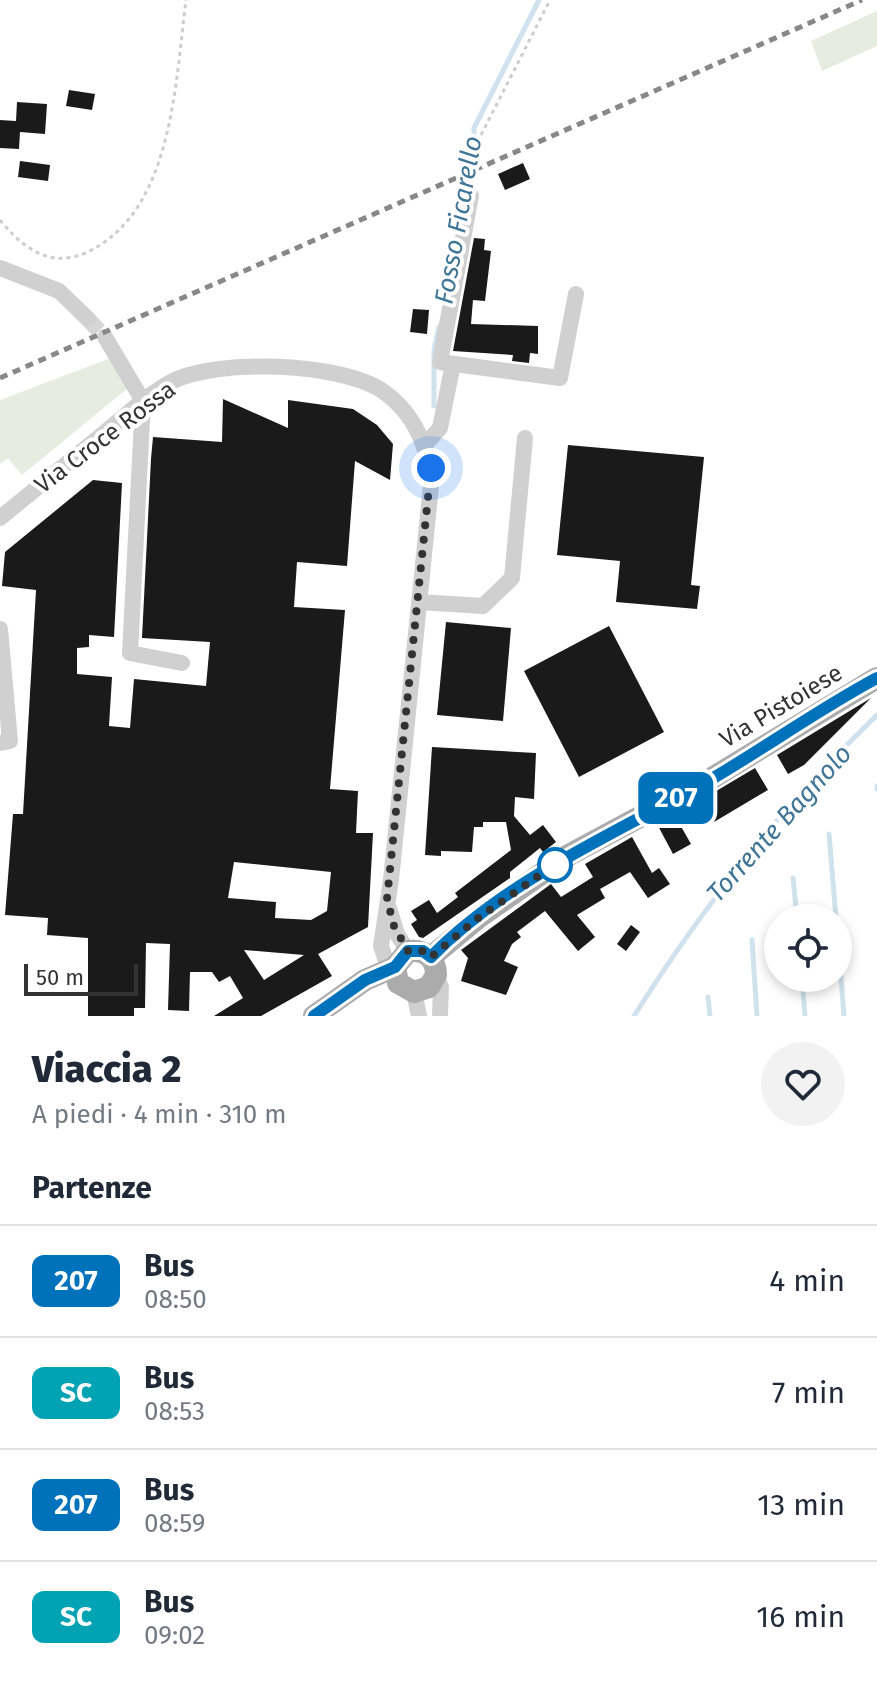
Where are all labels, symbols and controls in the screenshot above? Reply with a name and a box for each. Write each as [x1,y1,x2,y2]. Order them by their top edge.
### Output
water label: Fosso Ficarello [428,134,489,307]
street label: Via Croce Rossa [29,375,181,499]
your location [411,448,451,488]
street label: Via Pistoiese [715,658,847,754]
water label: Torrente Bagnolo [700,738,858,909]
line badge: 207 [630,772,722,824]
text: 207 [654,781,698,814]
unlabelled marker [538,848,572,882]
map controls [764,904,852,992]
button: locate [764,904,852,992]
scale bar [24,960,138,996]
text: 50 m [36,964,84,991]
button: heart [761,1042,845,1126]
text: Viaccia 2 [32,1046,181,1092]
text: A piedi · 4 min · 310 m [32,1099,287,1130]
text: Partenze [32,1170,152,1206]
text: Bus [144,1248,194,1284]
text: 4 min [769,1263,845,1299]
text: 207 [54,1264,98,1297]
text: 08:50 [144,1284,207,1315]
text: Bus [144,1360,194,1396]
text: 7 min [772,1375,845,1411]
text: SC [60,1376,92,1409]
text: 08:53 [144,1396,205,1427]
text: Bus [144,1472,194,1508]
text: 13 min [757,1487,845,1523]
text: 207 [54,1488,98,1521]
text: 08:59 [144,1508,205,1539]
text: Bus [144,1584,194,1620]
text: 16 min [756,1599,845,1635]
text: SC [60,1600,92,1633]
text: 09:02 [144,1620,205,1651]

